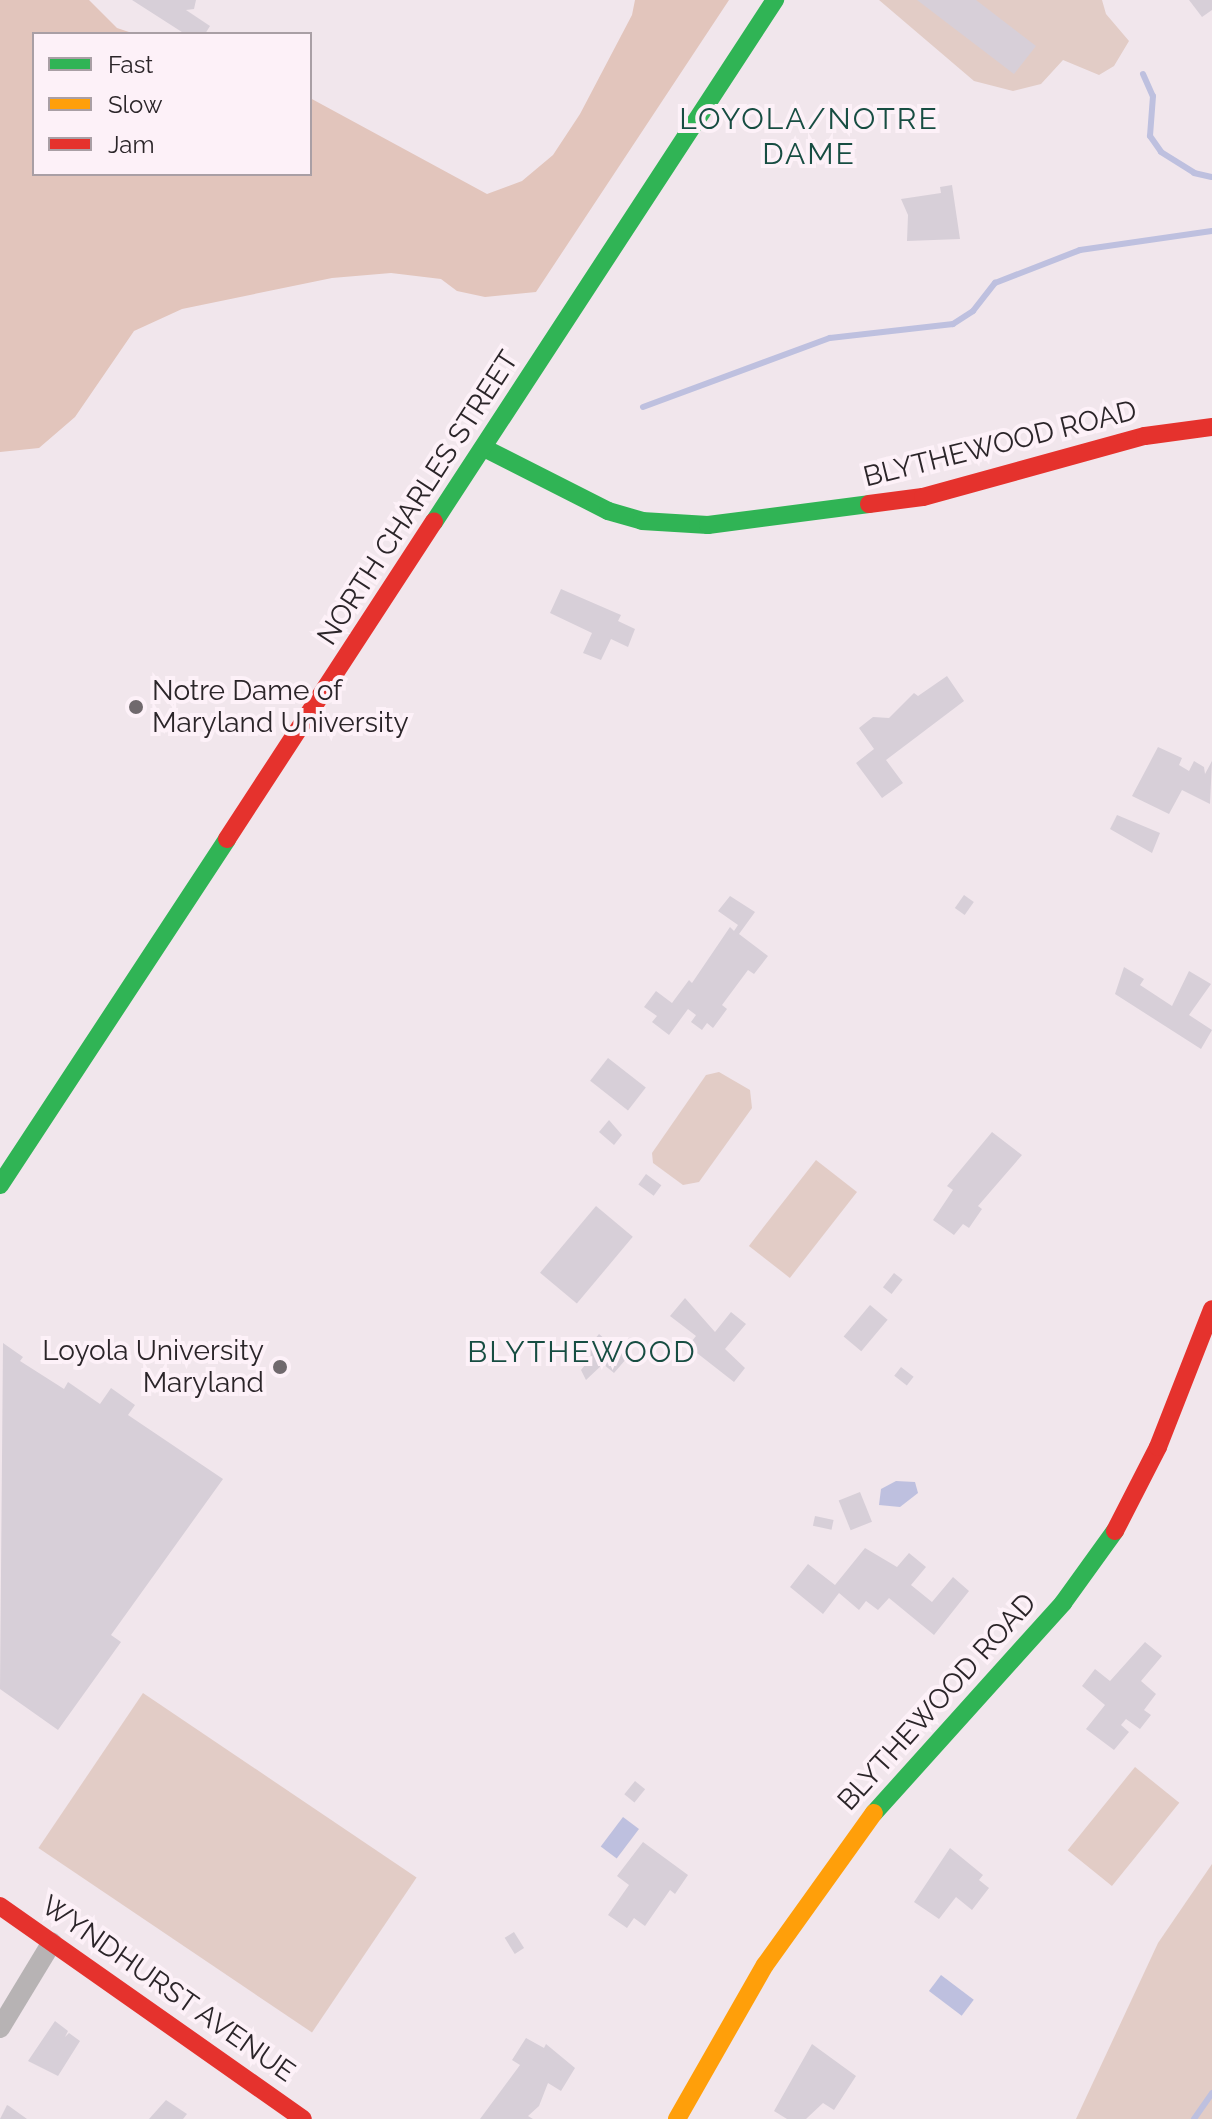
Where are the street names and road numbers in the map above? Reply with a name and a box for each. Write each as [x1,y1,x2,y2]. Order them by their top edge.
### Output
street label: NORTH CHARLES STREET [310,345,526,651]
street label: BLYTHEWOOD ROAD [860,394,1140,494]
street label: BLYTHEWOOD ROAD [831,1587,1043,1817]
street label: WYNDHURST AVENUE [34,1888,302,2090]

